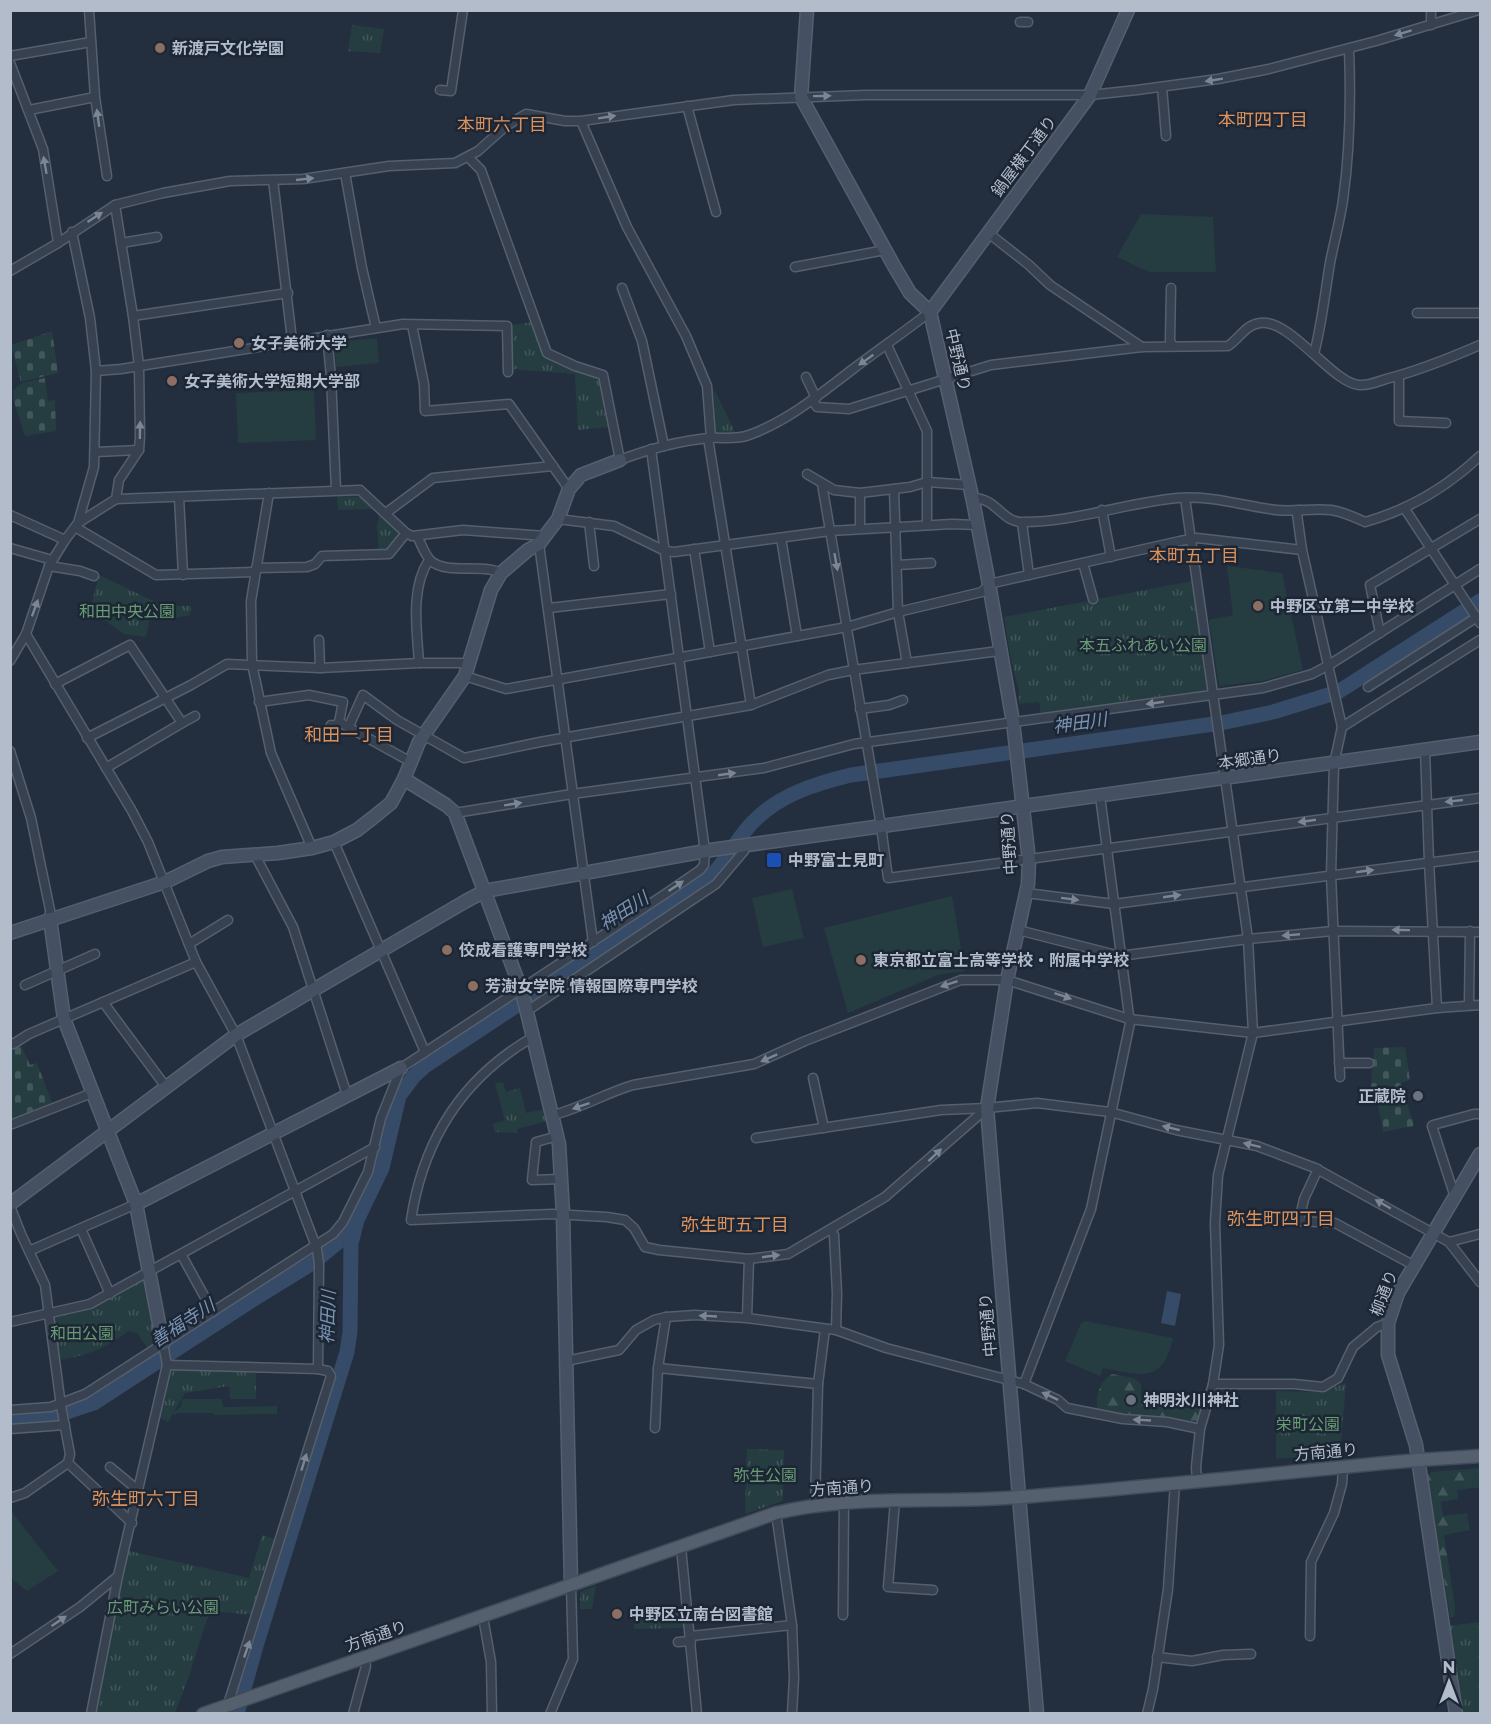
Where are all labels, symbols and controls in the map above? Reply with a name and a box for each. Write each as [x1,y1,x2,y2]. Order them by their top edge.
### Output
one-way arrow [1394,29,1412,38]
place label: 新渡戸文化学園 [172,39,284,58]
marker: 新渡戸文化学園 [153,41,167,55]
one-way arrow [1204,75,1223,84]
one-way arrow [813,91,832,101]
one-way arrow [94,108,103,127]
district label: 本町四丁目 [1218,109,1308,131]
one-way arrow [598,112,617,121]
street label: 鍋屋横丁通り [988,112,1060,200]
district label: 本町六丁目 [457,114,547,136]
one-way arrow [41,155,50,174]
one-way arrow [295,174,314,184]
one-way arrow [87,212,103,223]
street label: 中野通り [942,327,974,393]
place label: 女子美術大学 [251,334,347,353]
marker: 女子美術大学 [232,336,246,350]
one-way arrow [859,354,875,366]
place label: 女子美術大学短期大学部 [184,372,360,391]
marker: 女子美術大学短期大学部 [165,374,179,388]
one-way arrow [135,421,145,440]
district label: 本町五丁目 [1149,545,1239,567]
one-way arrow [831,553,840,572]
place label: 中野区立第二中学校 [1270,597,1414,616]
one-way arrow [31,599,41,617]
marker: 中野区立第二中学校 [1251,599,1265,613]
park label: 和田中央公園 [79,602,175,621]
park label: 本五ふれあい公園 [1079,636,1207,655]
one-way arrow [1146,698,1165,708]
water label: 神田川 [1052,708,1110,738]
district label: 和田一丁目 [304,724,394,746]
street label: 本郷通り [1217,745,1283,773]
one-way arrow [718,770,737,779]
one-way arrow [1444,796,1463,806]
one-way arrow [504,799,523,808]
street label: 中野通り [997,810,1021,876]
one-way arrow [1298,817,1317,826]
marker: 中野富士見町 [765,851,783,869]
place label: 中野富士見町 [788,851,884,870]
one-way arrow [1356,866,1375,875]
one-way arrow [668,880,684,892]
water label: 神田川 [595,886,654,935]
one-way arrow [1162,892,1181,901]
one-way arrow [1061,894,1080,903]
one-way arrow [1392,925,1411,935]
one-way arrow [1281,930,1300,940]
place label: 佼成看護専門学校 [458,941,587,960]
marker: 佼成看護専門学校 [440,943,454,957]
place label: 東京都立富士高等学校・附属中学校 [873,951,1129,970]
marker: 東京都立富士高等学校・附属中学校 [854,953,868,967]
place label: 芳澍女学院 情報国際専門学校 [485,977,698,996]
marker: 芳澍女学院 情報国際専門学校 [466,979,480,993]
one-way arrow [940,980,958,989]
one-way arrow [1054,992,1072,1002]
one-way arrow [760,1053,777,1062]
place label: 正蔵院 [1358,1087,1406,1106]
marker: 正蔵院 [1411,1089,1425,1103]
one-way arrow [572,1102,590,1112]
one-way arrow [1162,1123,1180,1133]
one-way arrow [1243,1140,1261,1149]
one-way arrow [927,1148,942,1162]
one-way arrow [1374,1199,1391,1209]
district label: 弥生町四丁目 [1227,1208,1335,1230]
district label: 弥生町五丁目 [681,1214,789,1236]
one-way arrow [761,1251,780,1261]
street label: 柳通り [1367,1267,1401,1319]
water label: 神田川 [316,1288,340,1344]
street label: 中野通り [976,1292,1000,1358]
water label: 善福寺川 [147,1293,221,1352]
one-way arrow [698,1312,717,1321]
park label: 和田公園 [50,1324,114,1343]
place label: 神明氷川神社 [1143,1391,1239,1410]
one-way arrow [1041,1392,1058,1401]
marker: 神明氷川神社 [1124,1393,1138,1407]
one-way arrow [1133,1415,1152,1424]
park label: 栄町公園 [1276,1415,1340,1434]
street label: 方南通り [1293,1440,1359,1464]
one-way arrow [300,1453,309,1471]
park label: 弥生公園 [733,1466,797,1485]
street label: 方南通り [809,1476,875,1500]
district label: 弥生町六丁目 [92,1488,200,1510]
park label: 広町みらい公園 [107,1598,219,1617]
place label: 中野区立南台図書館 [629,1605,773,1624]
marker: 中野区立南台図書館 [610,1607,624,1621]
one-way arrow [51,1616,67,1627]
street label: 方南通り [343,1617,409,1655]
one-way arrow [242,1640,252,1658]
north arrow [1419,1652,1479,1712]
text: N [1443,1658,1455,1677]

